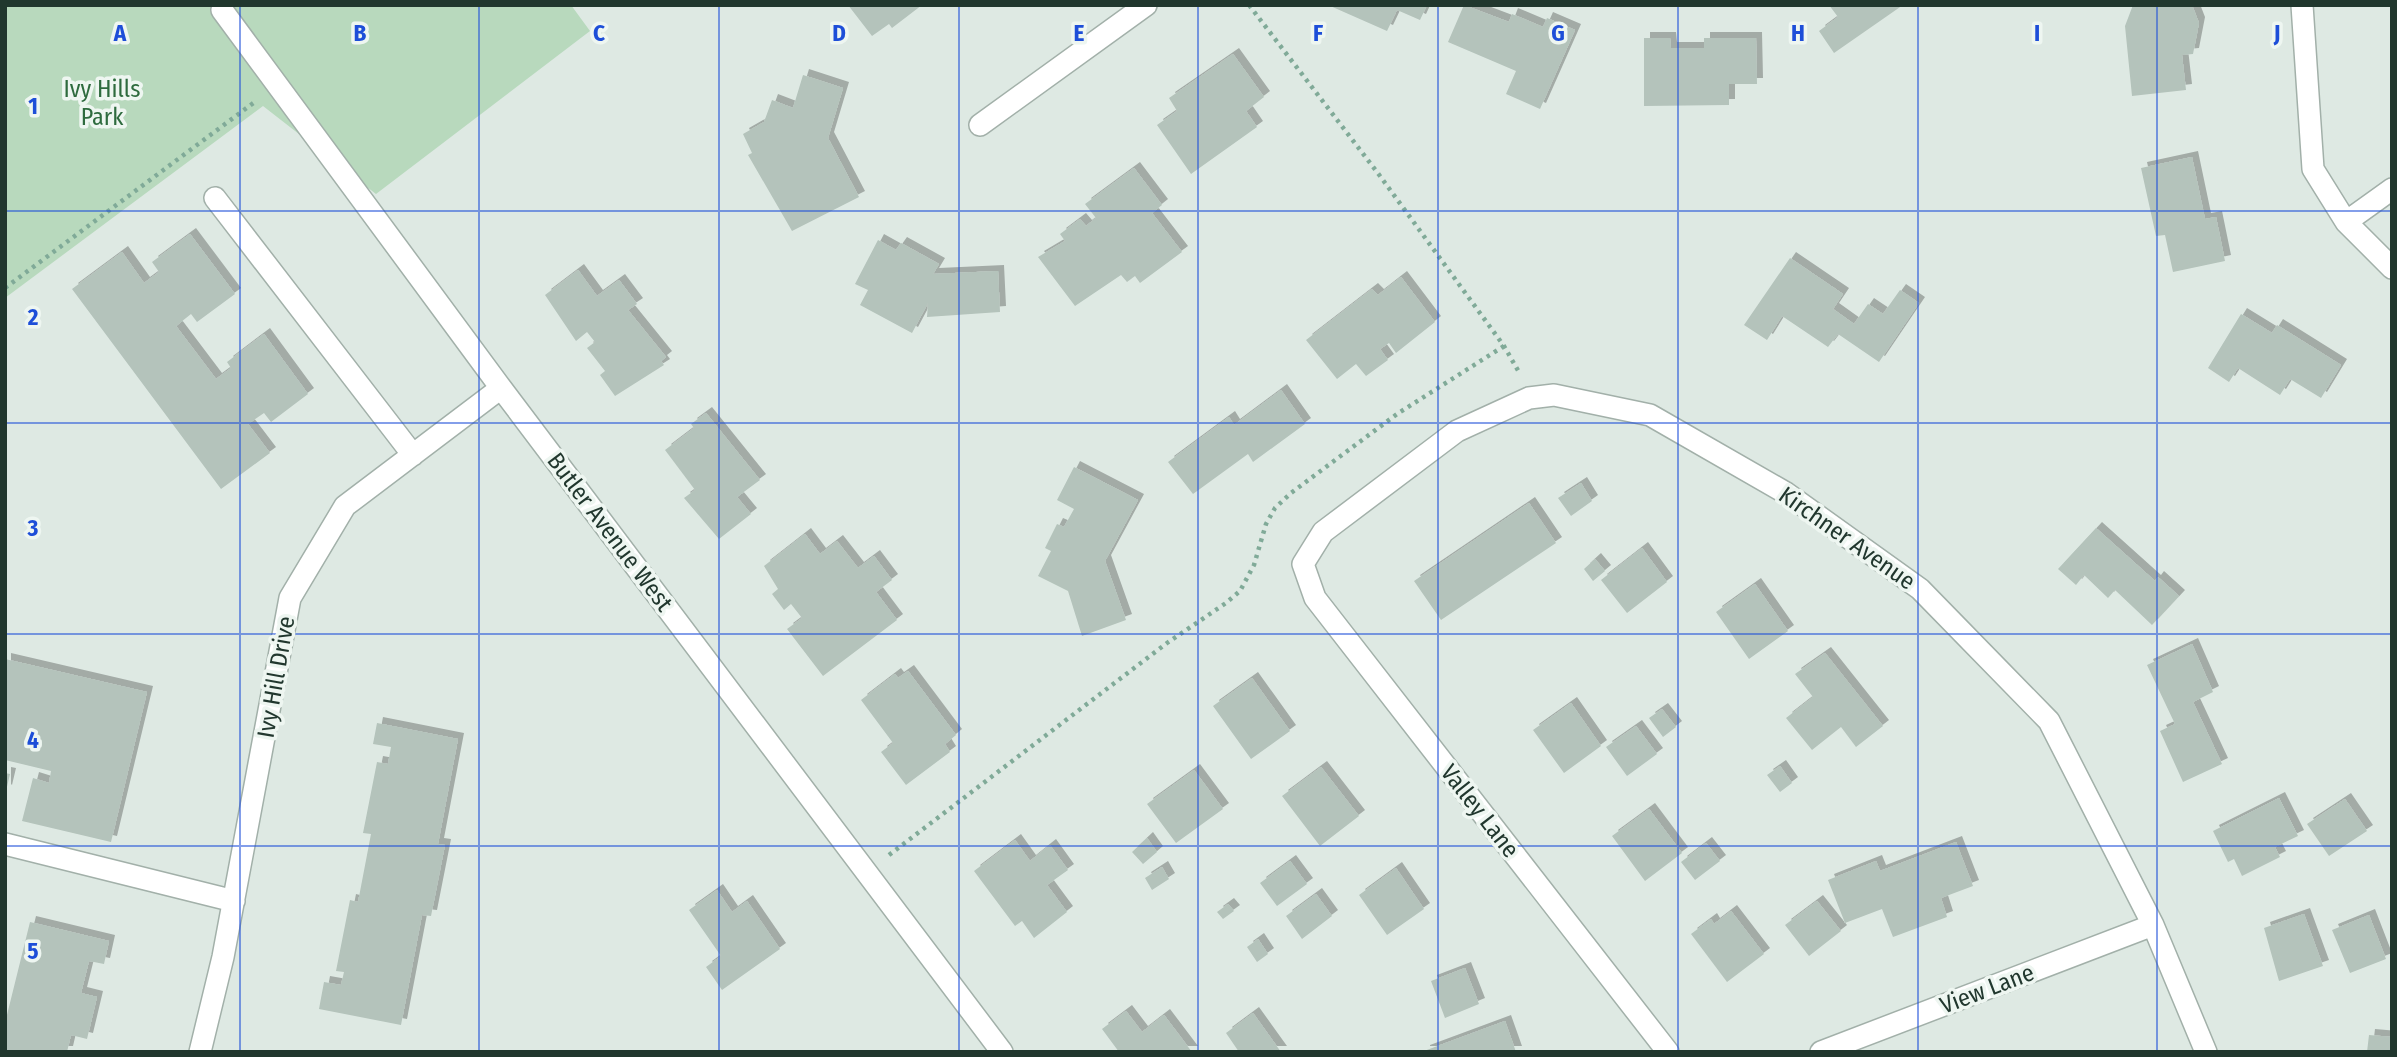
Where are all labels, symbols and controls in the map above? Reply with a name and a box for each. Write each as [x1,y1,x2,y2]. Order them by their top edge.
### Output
text: A [113,19,127,47]
text: B [354,19,367,47]
text: C [593,19,605,47]
text: D [832,19,846,47]
text: E [1074,19,1085,47]
text: F [1313,19,1323,47]
text: G [1551,19,1565,47]
text: H [1791,19,1805,47]
text: I [2034,19,2040,47]
text: J [2273,19,2280,47]
park label: Ivy Hills Park [64,75,140,131]
text: 1 [28,92,38,120]
text: 2 [27,303,39,331]
street label: Butler Avenue West [541,447,679,617]
street label: Kirchner Avenue [1773,481,1921,595]
text: 3 [27,514,39,542]
street label: Ivy Hill Drive [252,614,300,740]
text: 4 [27,726,39,754]
street label: Valley Lane [1435,759,1525,863]
text: 5 [27,937,39,965]
street label: View Lane [1936,958,2038,1020]

